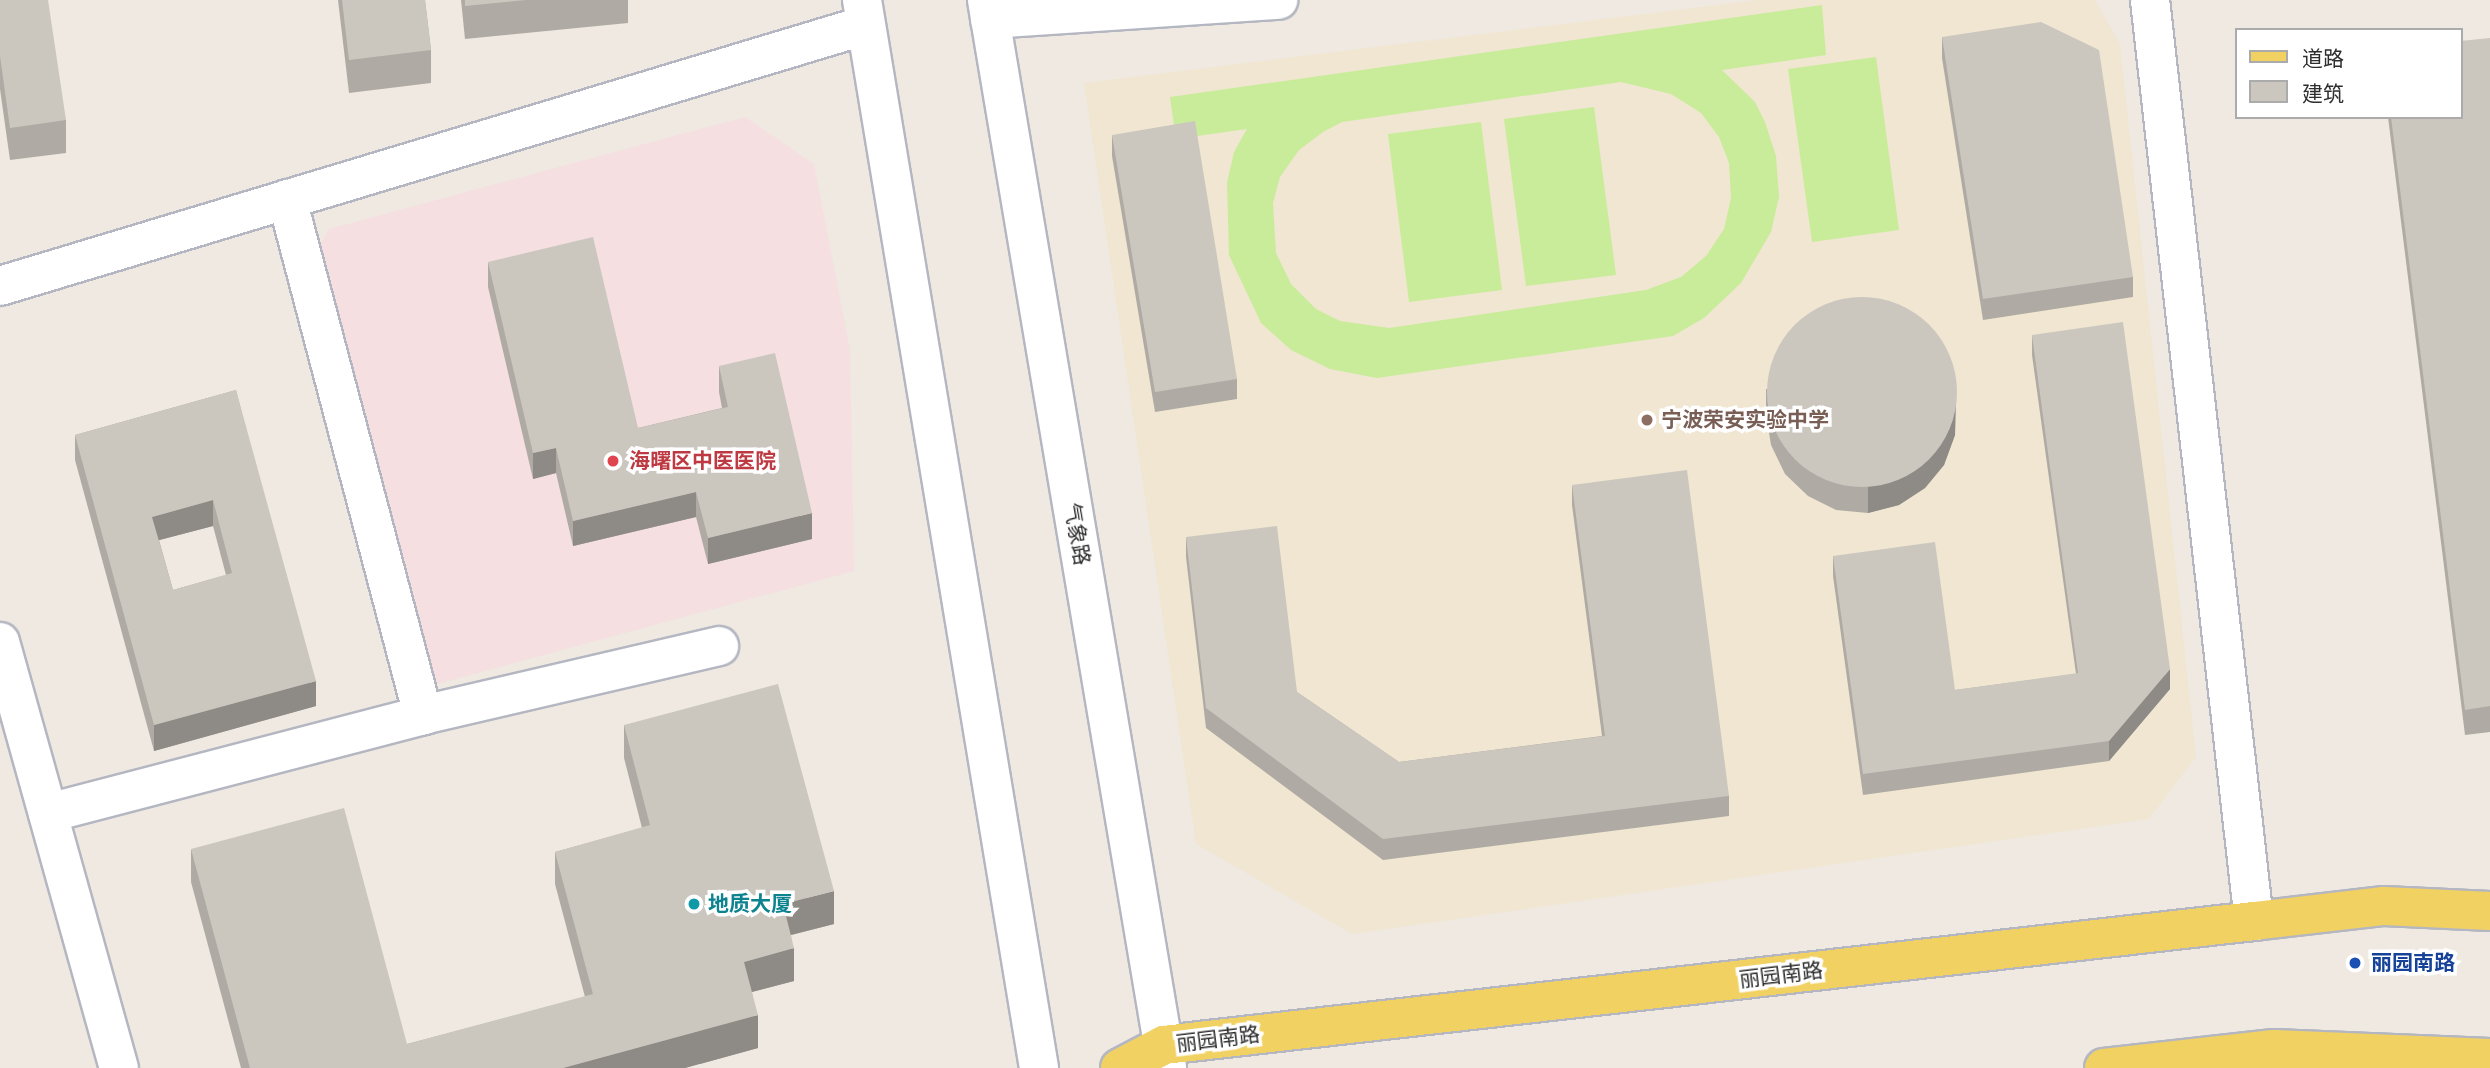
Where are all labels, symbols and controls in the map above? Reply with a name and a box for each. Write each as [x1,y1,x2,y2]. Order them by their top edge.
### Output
legend [2234,28,2462,119]
text: 道路 [2302,46,2344,72]
text: 建筑 [2302,81,2344,107]
place label: 宁波荣安实验中学 [1661,407,1829,433]
marker: 宁波荣安实验中学 [1639,412,1655,428]
place label: 海曙区中医医院 [629,448,776,474]
marker: 海曙区中医医院 [603,451,623,471]
street label: 气象路 [1059,501,1095,567]
place label: 地质大厦 [708,891,792,917]
marker: 地质大厦 [686,896,702,912]
place label: 丽园南路 [2371,950,2455,976]
marker: 丽园南路 [2345,953,2365,973]
street label: 丽园南路 [1738,957,1824,993]
street label: 丽园南路 [1175,1021,1261,1057]

